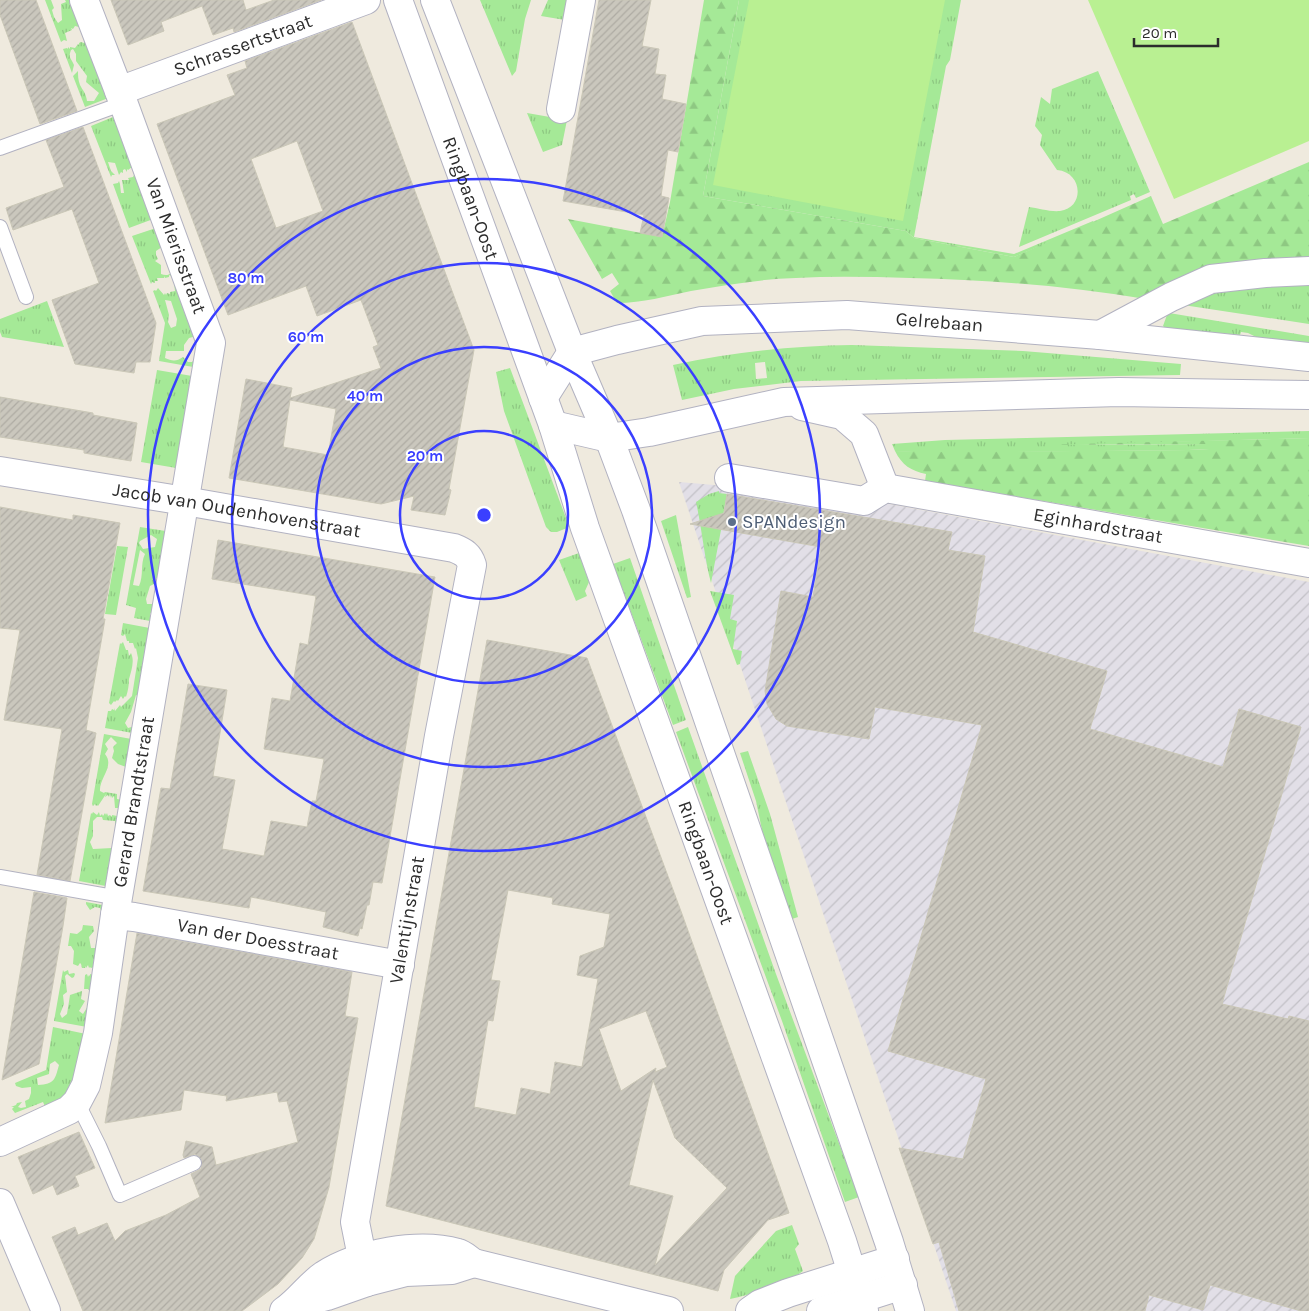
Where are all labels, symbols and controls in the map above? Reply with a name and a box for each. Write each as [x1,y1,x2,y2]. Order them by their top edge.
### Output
street label: Schrassertstraat [171,10,315,81]
scale bar [1134,15,1218,47]
text: 20 m [1142,24,1177,42]
street label: Ringbaan-Oost [438,134,503,263]
street label: Van Mierisstraat [141,175,211,317]
text: 80 m [227,269,265,287]
street label: Gelrebaan [895,308,984,337]
text: 60 m [288,328,324,346]
text: 40 m [347,387,383,405]
text: 20 m [407,447,443,465]
street label: Jacob van Oudenhovenstraat [111,478,362,543]
street label: Eginhardstraat [1032,503,1164,548]
centre of rings [475,506,493,524]
place label: SPANdesign [742,511,846,533]
marker: SPANdesign [726,516,738,528]
street label: Gerard Brandtstraat [109,715,159,889]
street label: Ringbaan-Oost [673,798,738,927]
street label: Valentijnstraat [385,854,429,986]
street label: Van der Doesstraat [175,914,340,965]

